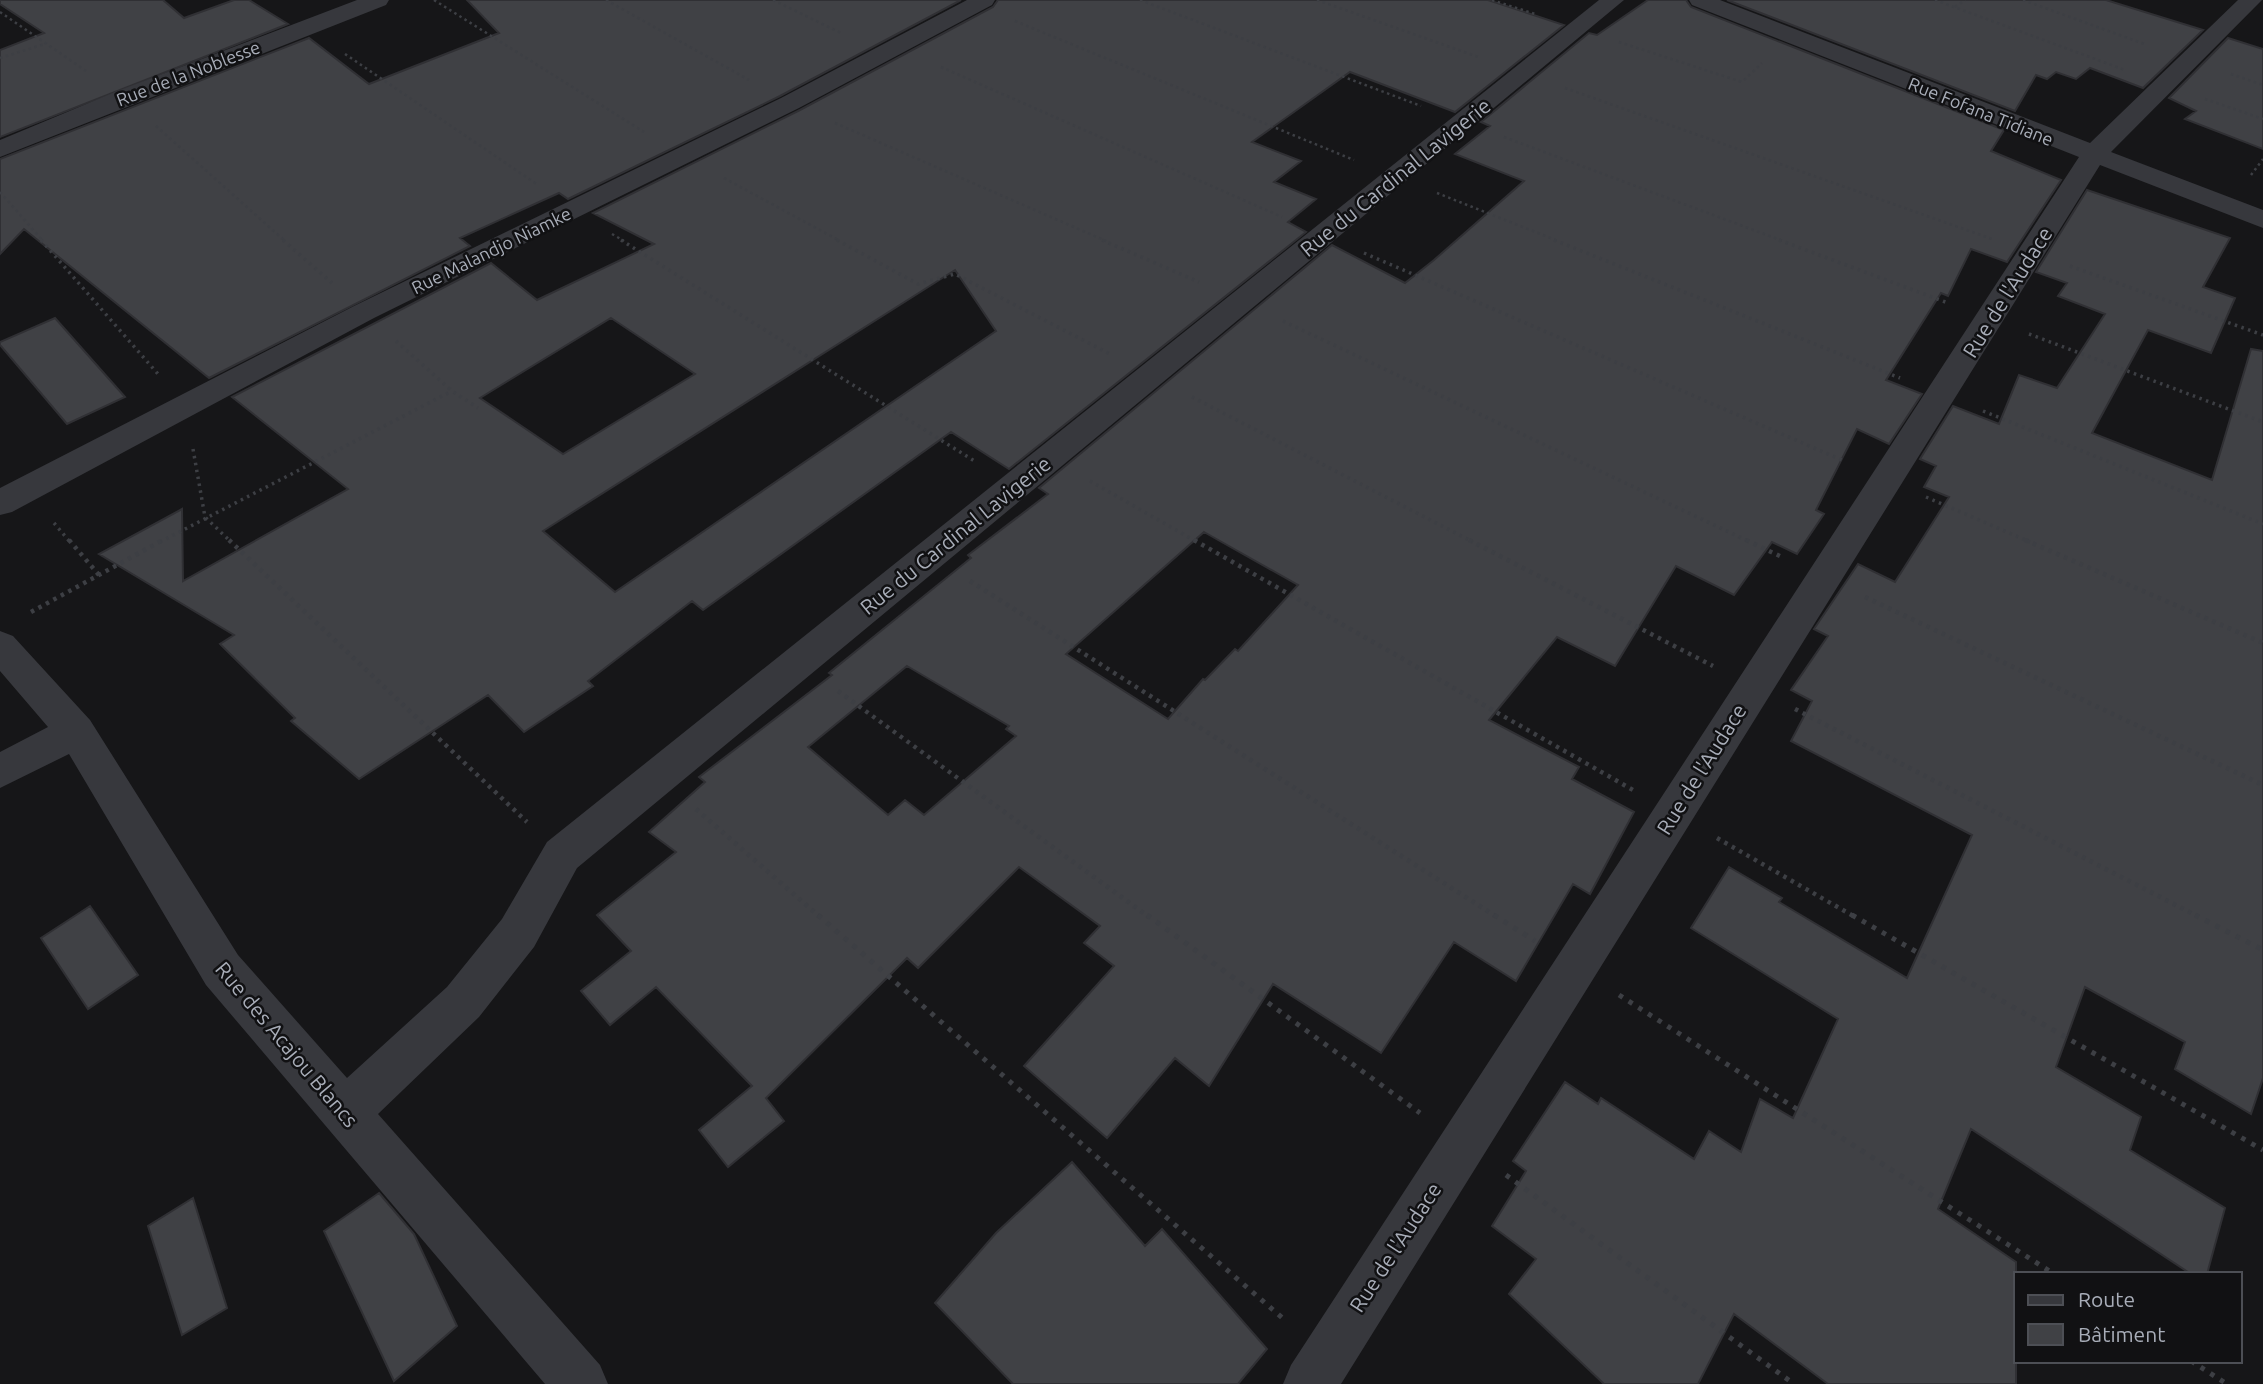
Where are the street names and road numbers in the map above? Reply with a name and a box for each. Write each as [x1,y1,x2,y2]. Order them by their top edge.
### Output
street label: Rue de la Noblesse [113,36,263,110]
street label: Rue Fofana Tidiane [1906,73,2056,149]
street label: Rue du Cardinal Lavigerie [1295,93,1495,261]
street label: Rue Malandjo Niamke [408,203,574,297]
street label: Rue de l'Audace [1957,222,2057,362]
street label: Rue du Cardinal Lavigerie [855,451,1055,619]
street label: Rue de l'Audace [1651,699,1751,839]
street label: Rue des Acajou Blancs [211,957,363,1131]
street label: Rue de l'Audace [1344,1178,1446,1316]

